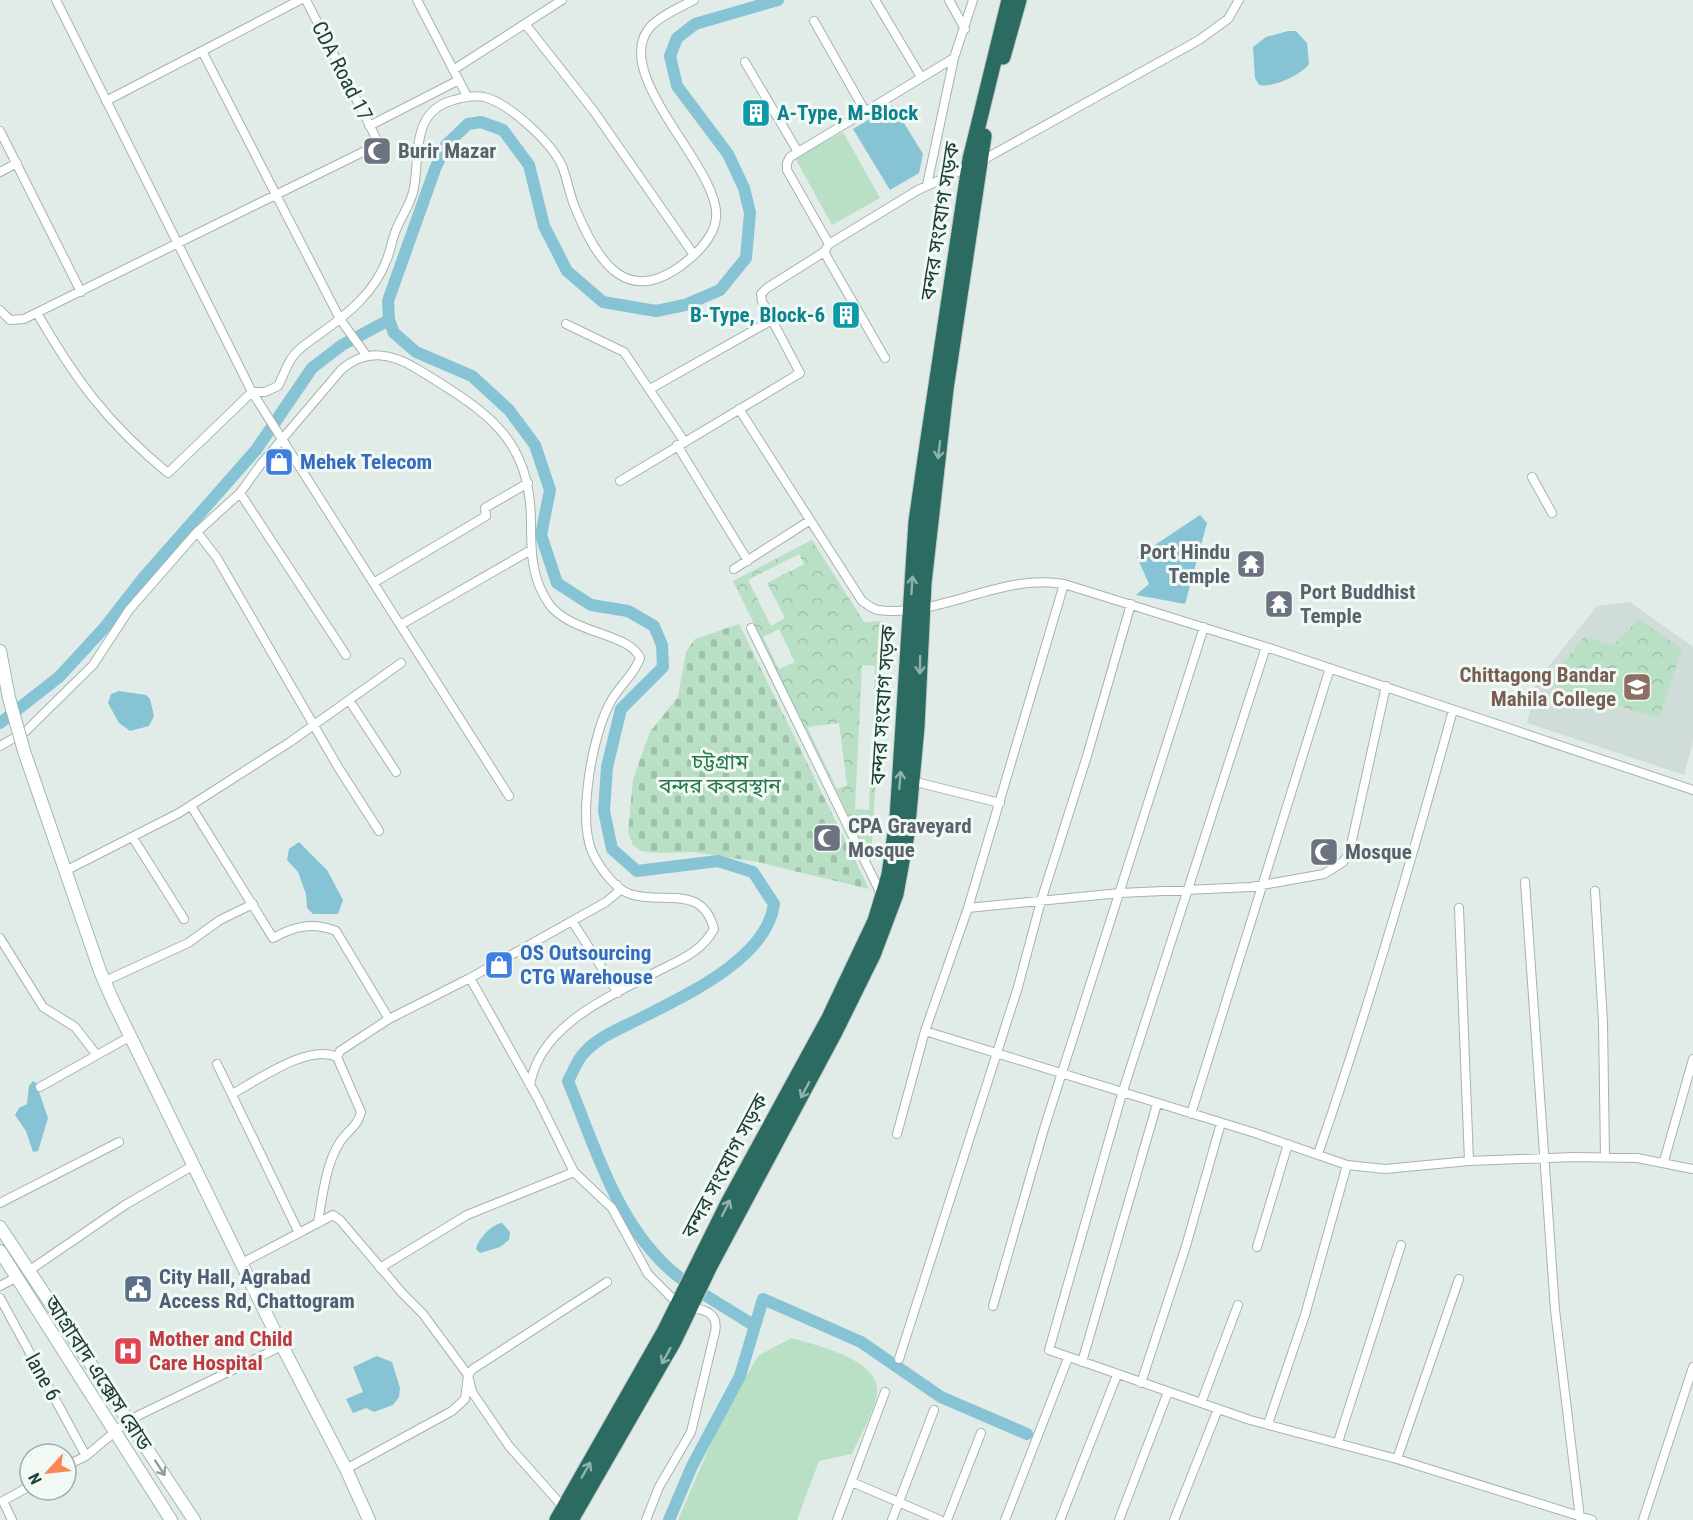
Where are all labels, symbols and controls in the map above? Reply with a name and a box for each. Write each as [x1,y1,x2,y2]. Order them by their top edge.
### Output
street label: CDA Road 17 [307,17,377,125]
building icon: A-Type, M-Block [740,97,772,129]
place label: A-Type, M-Block [777,101,919,125]
mosque icon: Burir Mazar [361,135,393,167]
place label: Burir Mazar [398,139,496,163]
street label: বন্দর সংযোগ সড়ক [915,139,965,303]
building icon: B-Type, Block-6 [830,299,862,331]
place label: B-Type, Block-6 [690,303,825,327]
one-way arrow [933,439,944,459]
shop icon: Mehek Telecom [263,446,295,478]
place label: Mehek Telecom [300,450,432,474]
place label: Port Hindu Temple [1140,540,1230,588]
temple icon: Port Hindu Temple [1235,548,1267,580]
one-way arrow [907,576,918,596]
place label: Port Buddhist Temple [1300,580,1416,628]
temple icon: Port Buddhist Temple [1263,588,1295,620]
street label: বন্দর সংযোগ সড়ক [865,623,901,786]
one-way arrow [915,654,926,674]
place label: Chittagong Bandar Mahila College [1460,663,1616,711]
school or university icon: Chittagong Bandar Mahila College [1621,671,1653,703]
park label: চট্টগ্রাম বন্দর কবরস্থান [658,750,781,798]
one-way arrow [895,770,906,790]
place label: CPA Graveyard Mosque [848,814,972,862]
mosque icon: CPA Graveyard Mosque [811,822,843,854]
mosque icon: Mosque [1308,836,1340,868]
place label: Mosque [1345,840,1412,864]
place label: OS Outsourcing CTG Warehouse [520,941,653,989]
shop icon: OS Outsourcing CTG Warehouse [483,949,515,981]
one-way arrow [798,1080,810,1098]
street label: বন্দর সংযোগ সড়ক [676,1089,774,1243]
one-way arrow [721,1200,732,1218]
place label: City Hall, Agrabad Access Rd, Chattogram [159,1265,355,1313]
public building icon: City Hall, Agrabad Access Rd, Chattogram [122,1273,154,1305]
street label: আগ্রাবাদ এক্সেস রোড [39,1290,157,1456]
place label: Mother and Child Care Hospital [149,1327,293,1375]
hospital icon: Mother and Child Care Hospital [112,1335,144,1367]
one-way arrow [659,1347,671,1364]
street label: lane 6 [20,1349,66,1405]
north arrow [18,1442,78,1502]
one-way arrow [155,1459,167,1476]
one-way arrow [581,1461,592,1479]
text: N [24,1470,46,1487]

